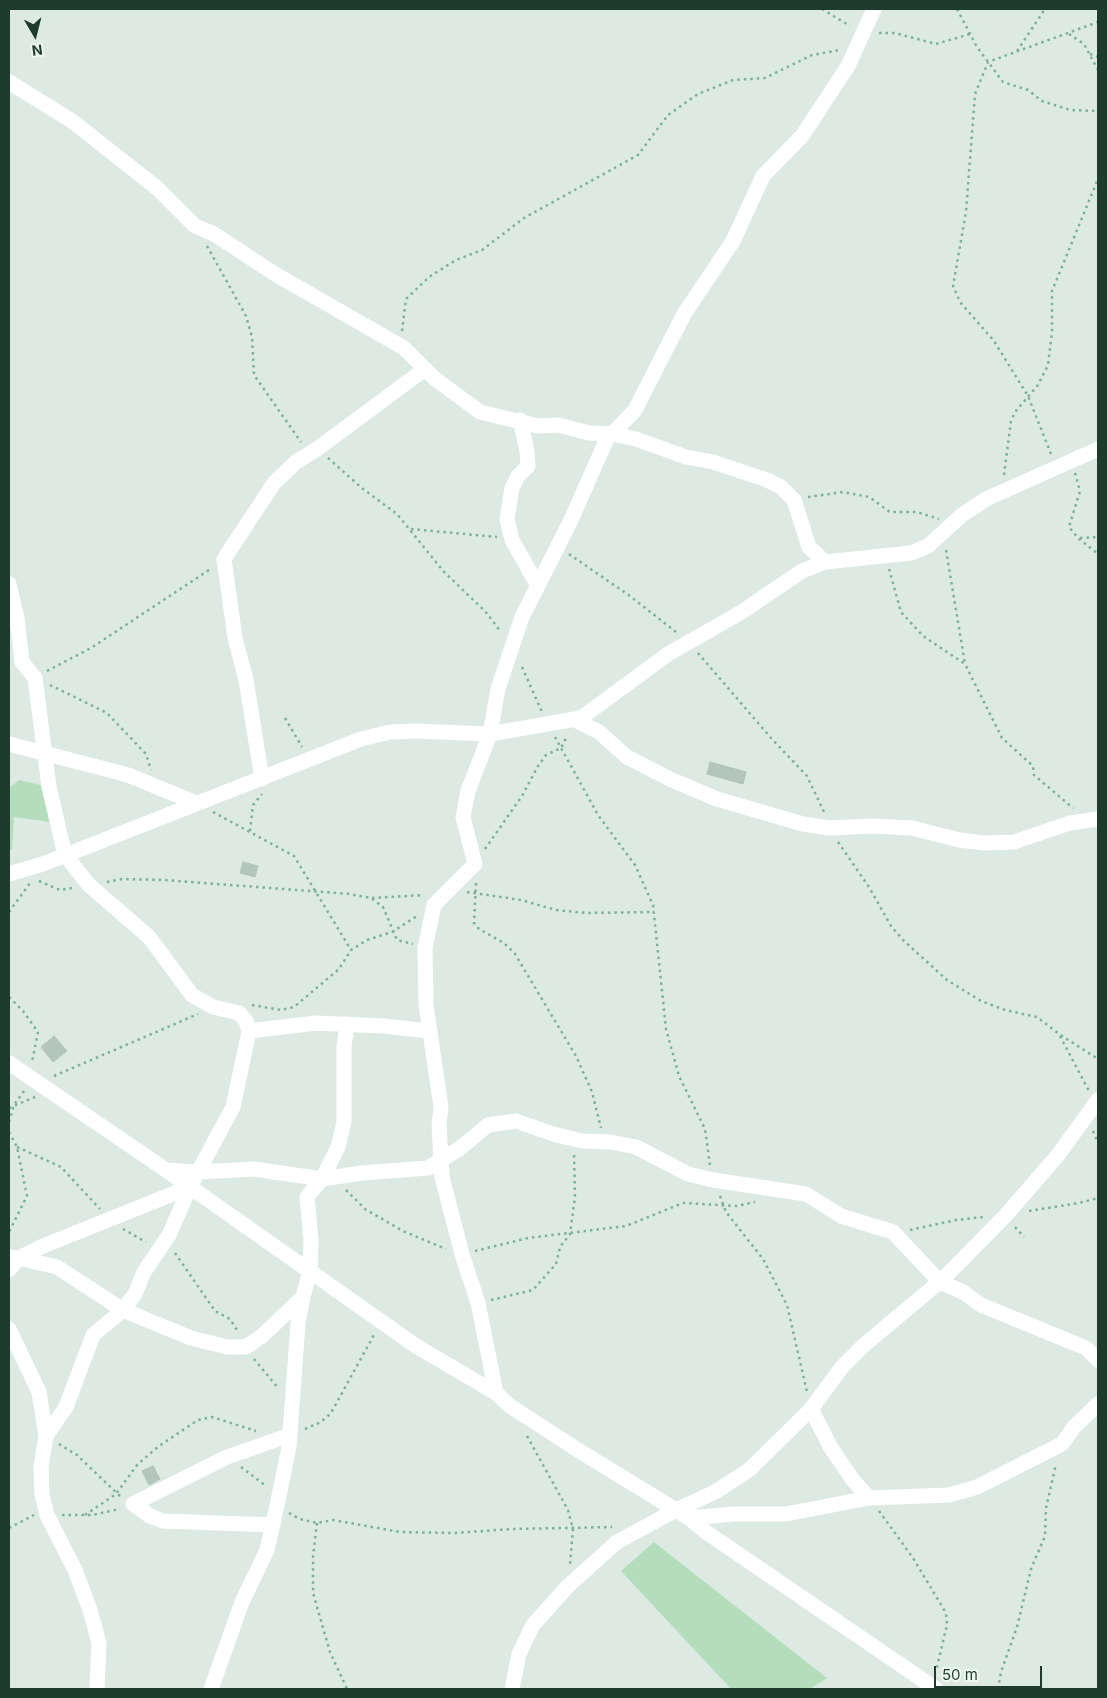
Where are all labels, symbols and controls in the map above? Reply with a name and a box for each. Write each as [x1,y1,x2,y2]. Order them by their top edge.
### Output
north arrow [10,10,60,60]
text: N [31,41,44,60]
scale bar [937,1656,1044,1688]
text: 50 m [942,1665,978,1684]

